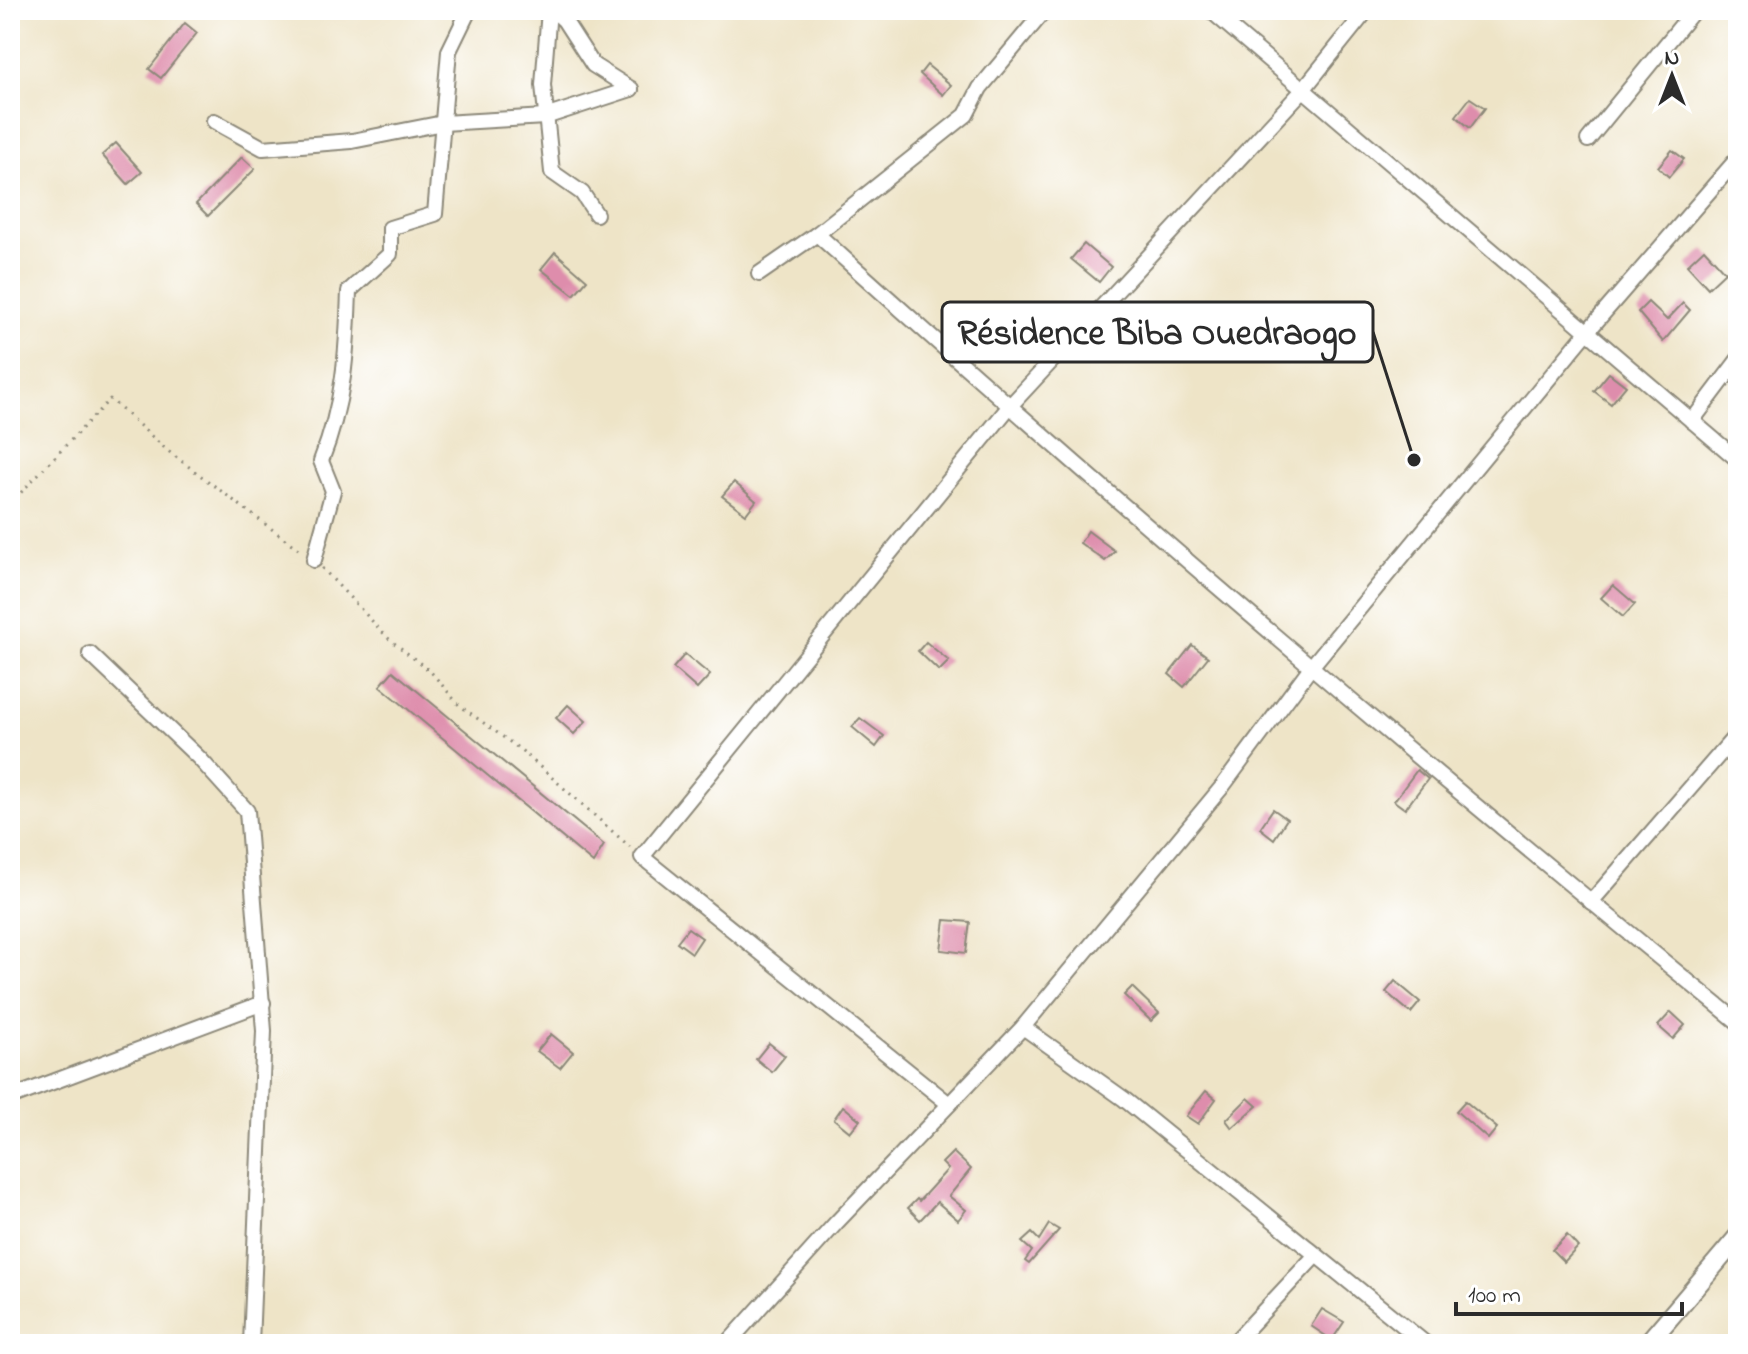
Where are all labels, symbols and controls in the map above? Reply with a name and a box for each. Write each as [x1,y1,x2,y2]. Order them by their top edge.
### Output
north arrow [1632,36,1712,116]
text: N [1665,43,1679,75]
callout: Résidence Biba Ouedraogo [942,302,1373,362]
text: Résidence Biba Ouedraogo [958,309,1356,363]
scale bar [1456,1266,1682,1316]
text: 100 m [1468,1279,1521,1314]

